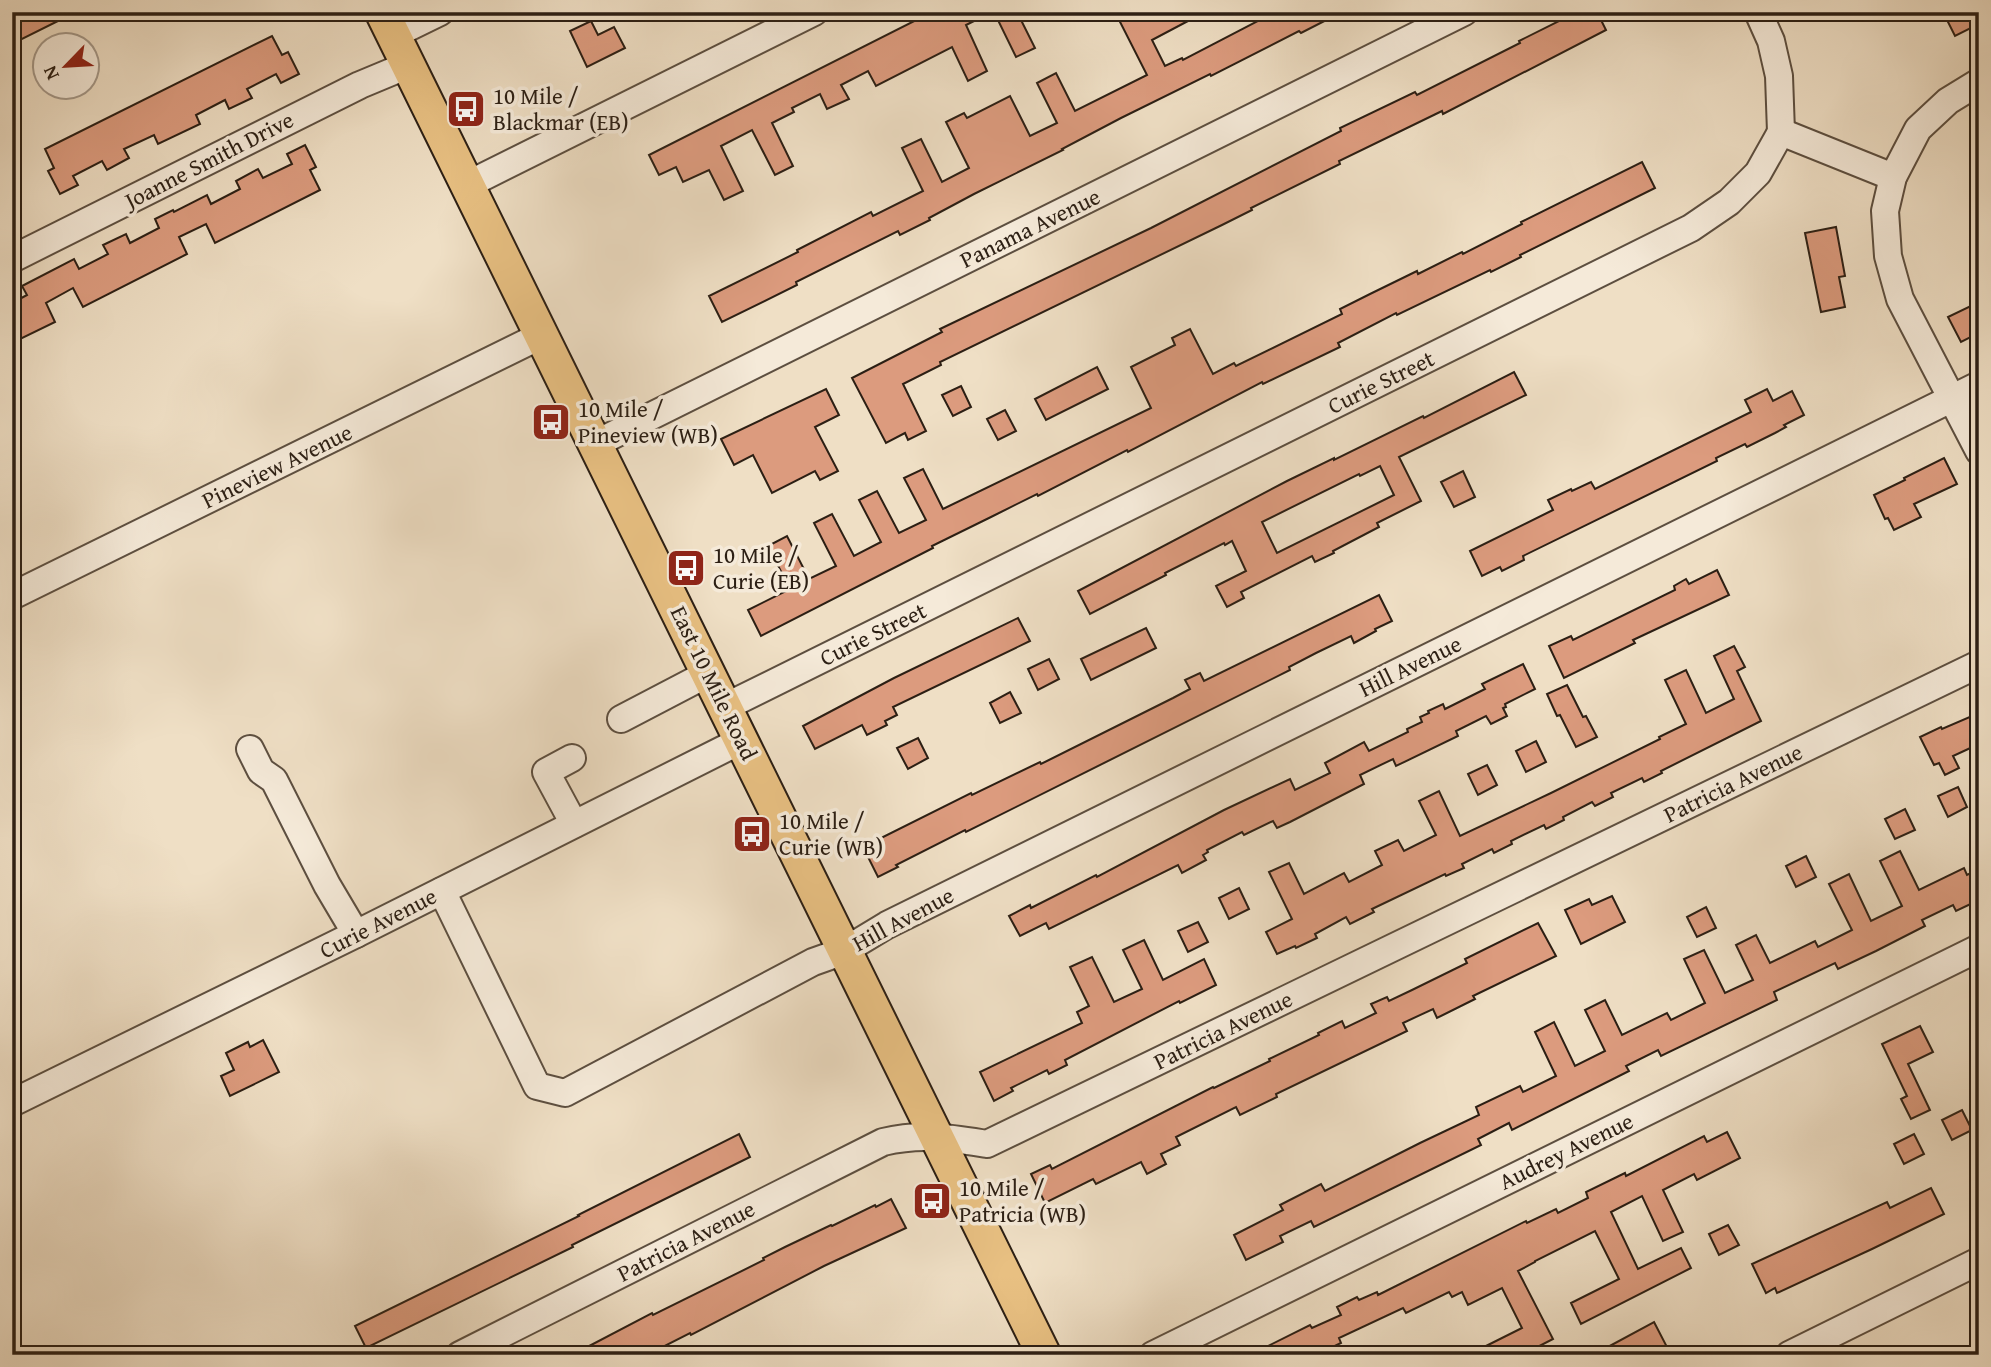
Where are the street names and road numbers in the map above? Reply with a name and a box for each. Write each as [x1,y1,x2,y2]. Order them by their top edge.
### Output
street label: Joanne Smith Drive [116,103,299,218]
street label: Panama Avenue [954,179,1106,276]
street label: Curie Street [1322,342,1440,422]
street label: Pineview Avenue [196,415,357,516]
street label: Curie Street [814,594,932,674]
street label: East 10 Mile Road [663,600,766,766]
street label: Hill Avenue [1353,627,1467,705]
street label: Patricia Avenue [1658,735,1808,830]
street label: Hill Avenue [846,878,959,959]
street label: Curie Avenue [314,879,442,966]
street label: Patricia Avenue [1148,982,1298,1077]
street label: Audrey Avenue [1493,1104,1639,1197]
street label: Patricia Avenue [611,1192,760,1289]

